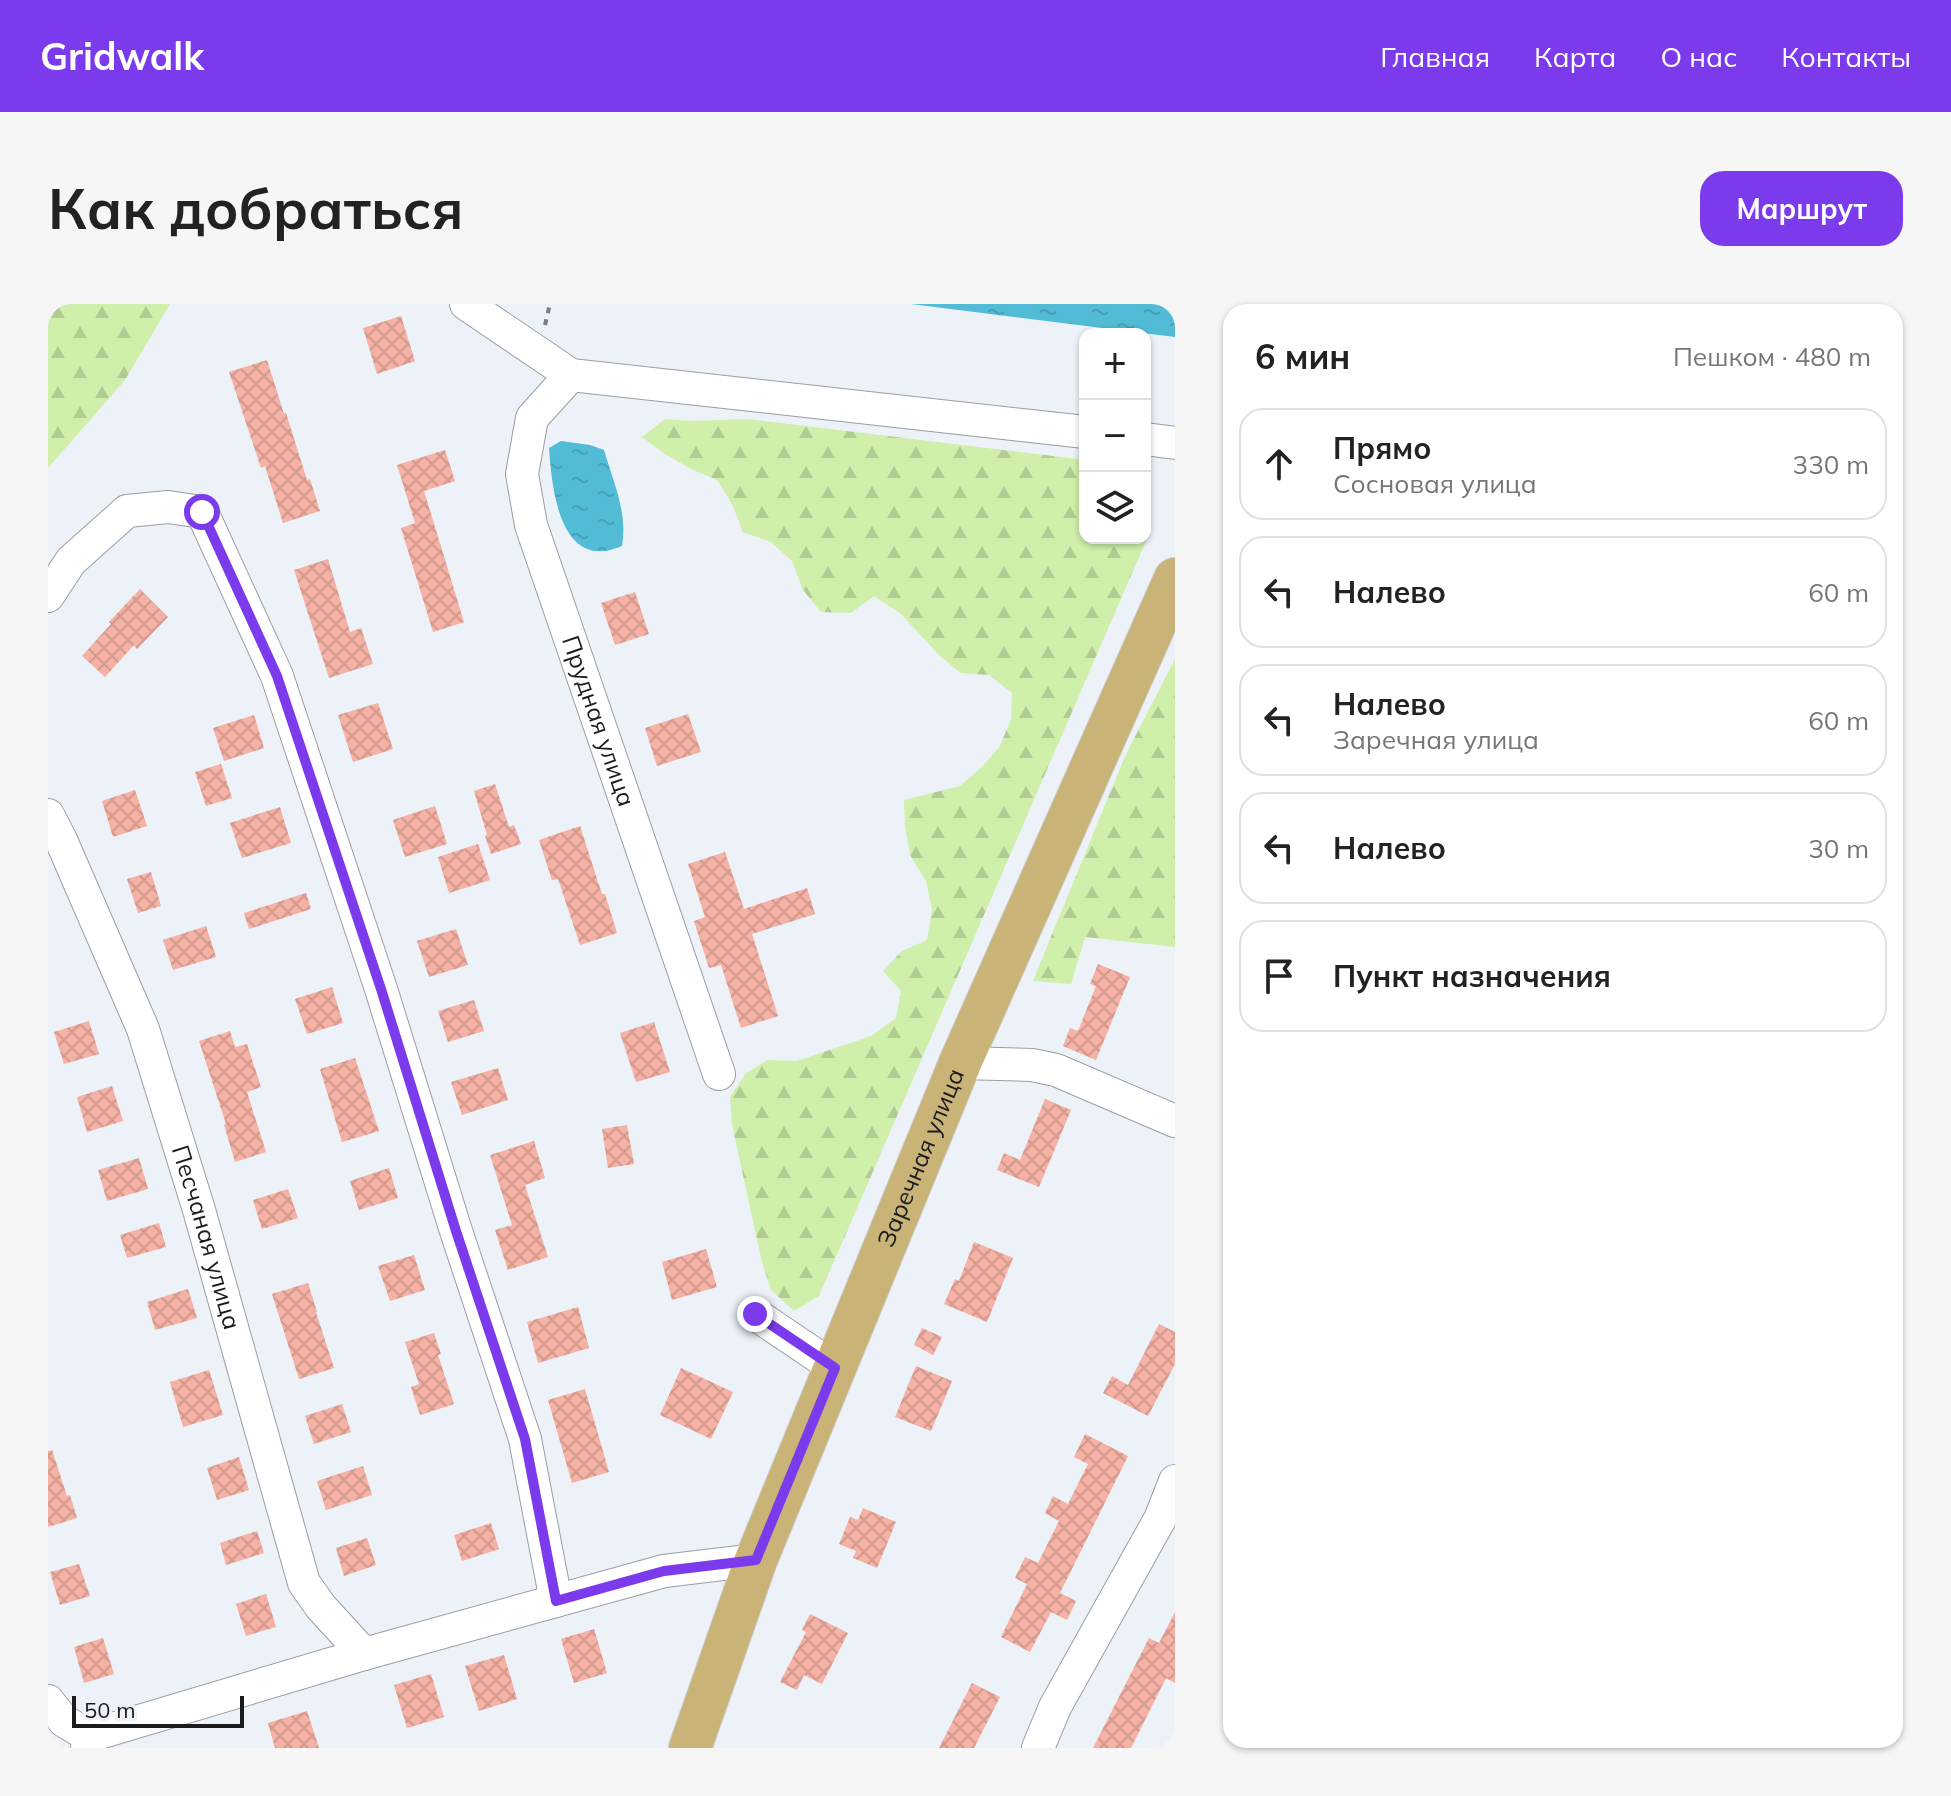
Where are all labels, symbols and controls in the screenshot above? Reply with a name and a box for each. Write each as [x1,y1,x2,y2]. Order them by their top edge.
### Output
text: Gridwalk [40,32,204,80]
text: Главная [1380,39,1490,74]
text: Карта [1534,39,1616,74]
text: О нас [1660,39,1737,74]
text: Контакты [1781,39,1911,74]
button: Маршрут [1700,171,1903,246]
text: Как добраться [48,173,463,243]
map controls [1079,328,1151,544]
button: + [1079,328,1151,400]
text: 6 мин [1255,335,1350,378]
text: Пешком · 480 m [1673,340,1871,373]
button: − [1079,400,1151,472]
text: Прямо [1333,429,1431,467]
icon: ahead [1257,442,1301,486]
text: 330 m [1793,448,1869,481]
text: Сосновая улица [1333,467,1537,500]
button: layers [1079,472,1151,544]
route start [184,494,220,530]
icon: left [1257,570,1301,614]
text: Налево [1333,573,1446,611]
text: 60 m [1808,576,1869,609]
street label: Прудная улица [556,631,642,810]
text: Налево [1333,685,1446,723]
icon: left [1257,698,1301,742]
text: 60 m [1808,704,1869,737]
text: Заречная улица [1333,723,1539,756]
icon: left [1257,826,1301,870]
text: Налево [1333,829,1446,867]
text: 30 m [1808,832,1869,865]
icon: arrive [1257,954,1301,998]
text: Пункт назначения [1333,957,1611,995]
street label: Заречная улица [870,1064,970,1251]
street label: Песчаная улица [166,1141,248,1333]
route end [737,1296,773,1332]
scale bar [72,1692,244,1728]
text: 50 m [84,1696,135,1724]

